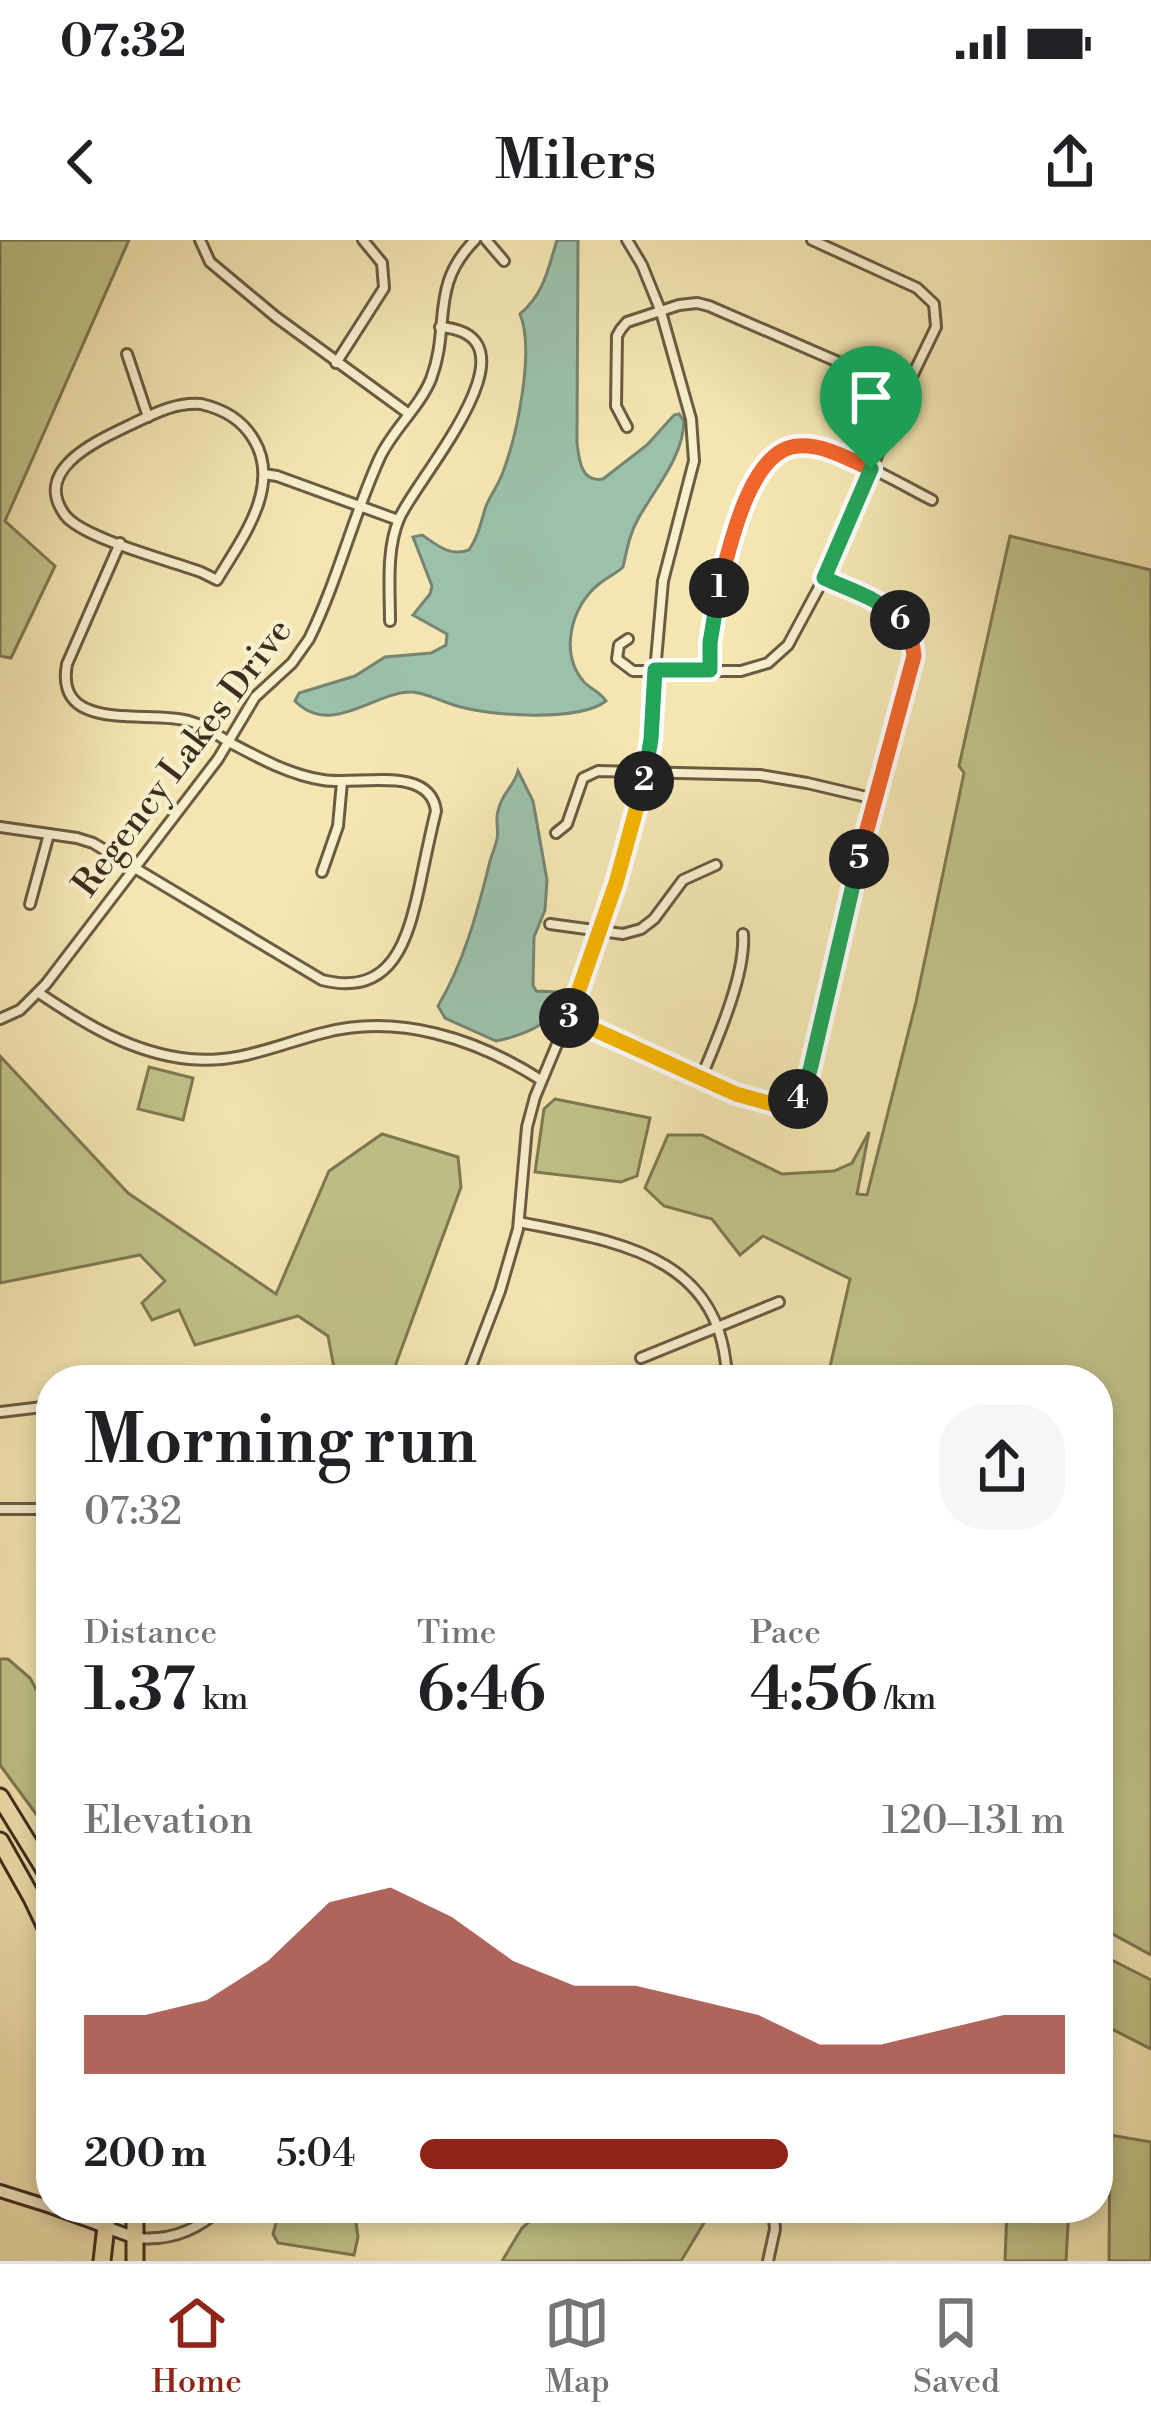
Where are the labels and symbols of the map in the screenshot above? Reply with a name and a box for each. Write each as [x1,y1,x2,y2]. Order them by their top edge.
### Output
pin [820,346,922,469]
pin: 1 [689,558,749,618]
pin: 6 [870,590,930,650]
street label: Regency Lakes Drive [64,610,302,906]
pin: 2 [614,751,674,811]
pin: 5 [829,829,889,889]
pin: 3 [539,988,599,1048]
pin: 4 [768,1069,828,1129]

